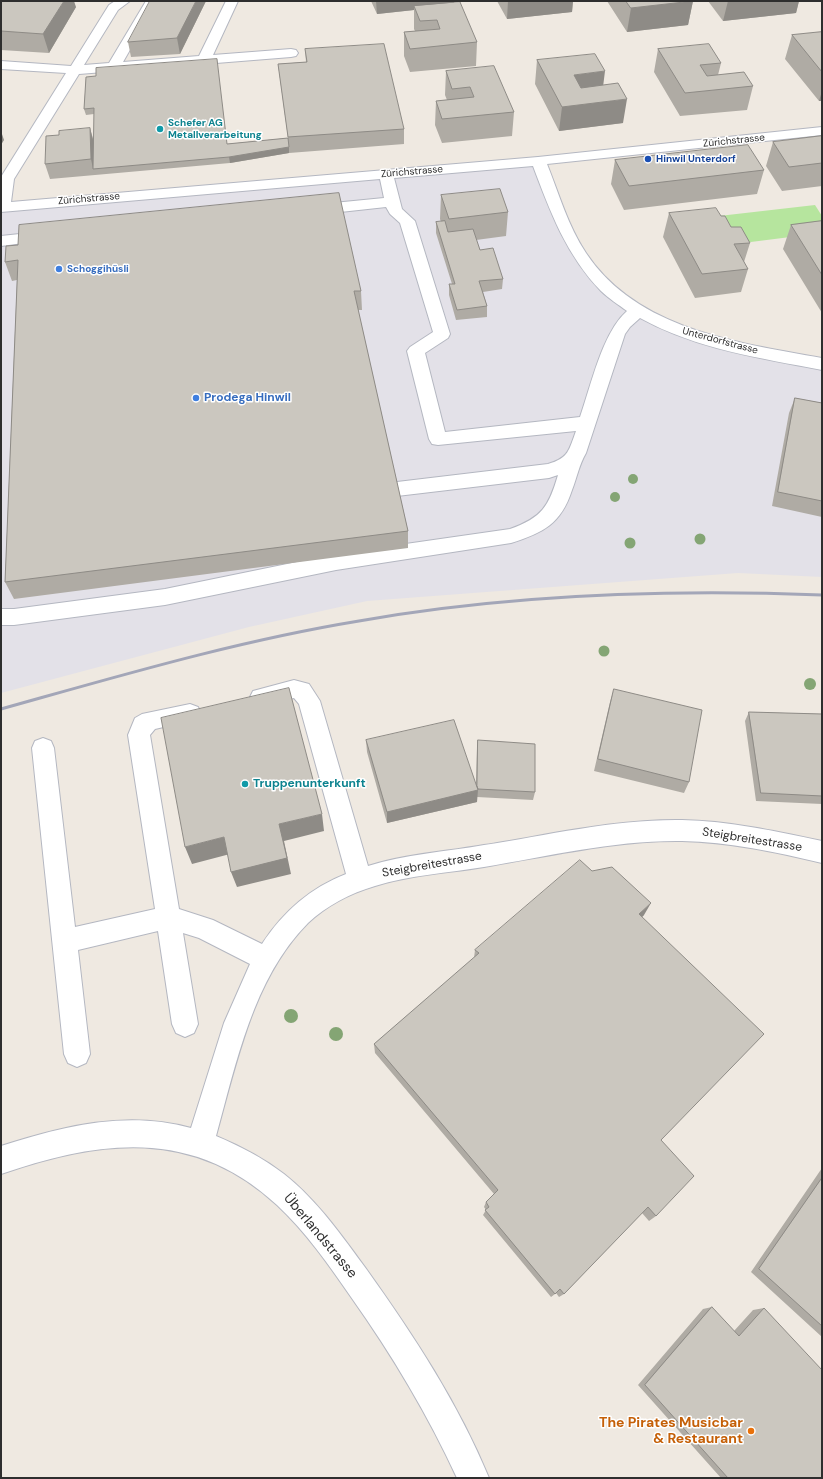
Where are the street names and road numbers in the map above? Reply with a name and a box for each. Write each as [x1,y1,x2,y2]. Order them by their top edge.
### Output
street label: Zürichstrasse [702,132,766,150]
street label: Zürichstrasse [380,163,444,181]
street label: Zürichstrasse [57,190,121,208]
street label: Unterdorfstrasse [681,325,759,357]
street label: Steigbreitestrasse [701,825,803,855]
street label: Steigbreitestrasse [381,849,483,881]
street label: Überlandstrasse [280,1190,360,1282]

